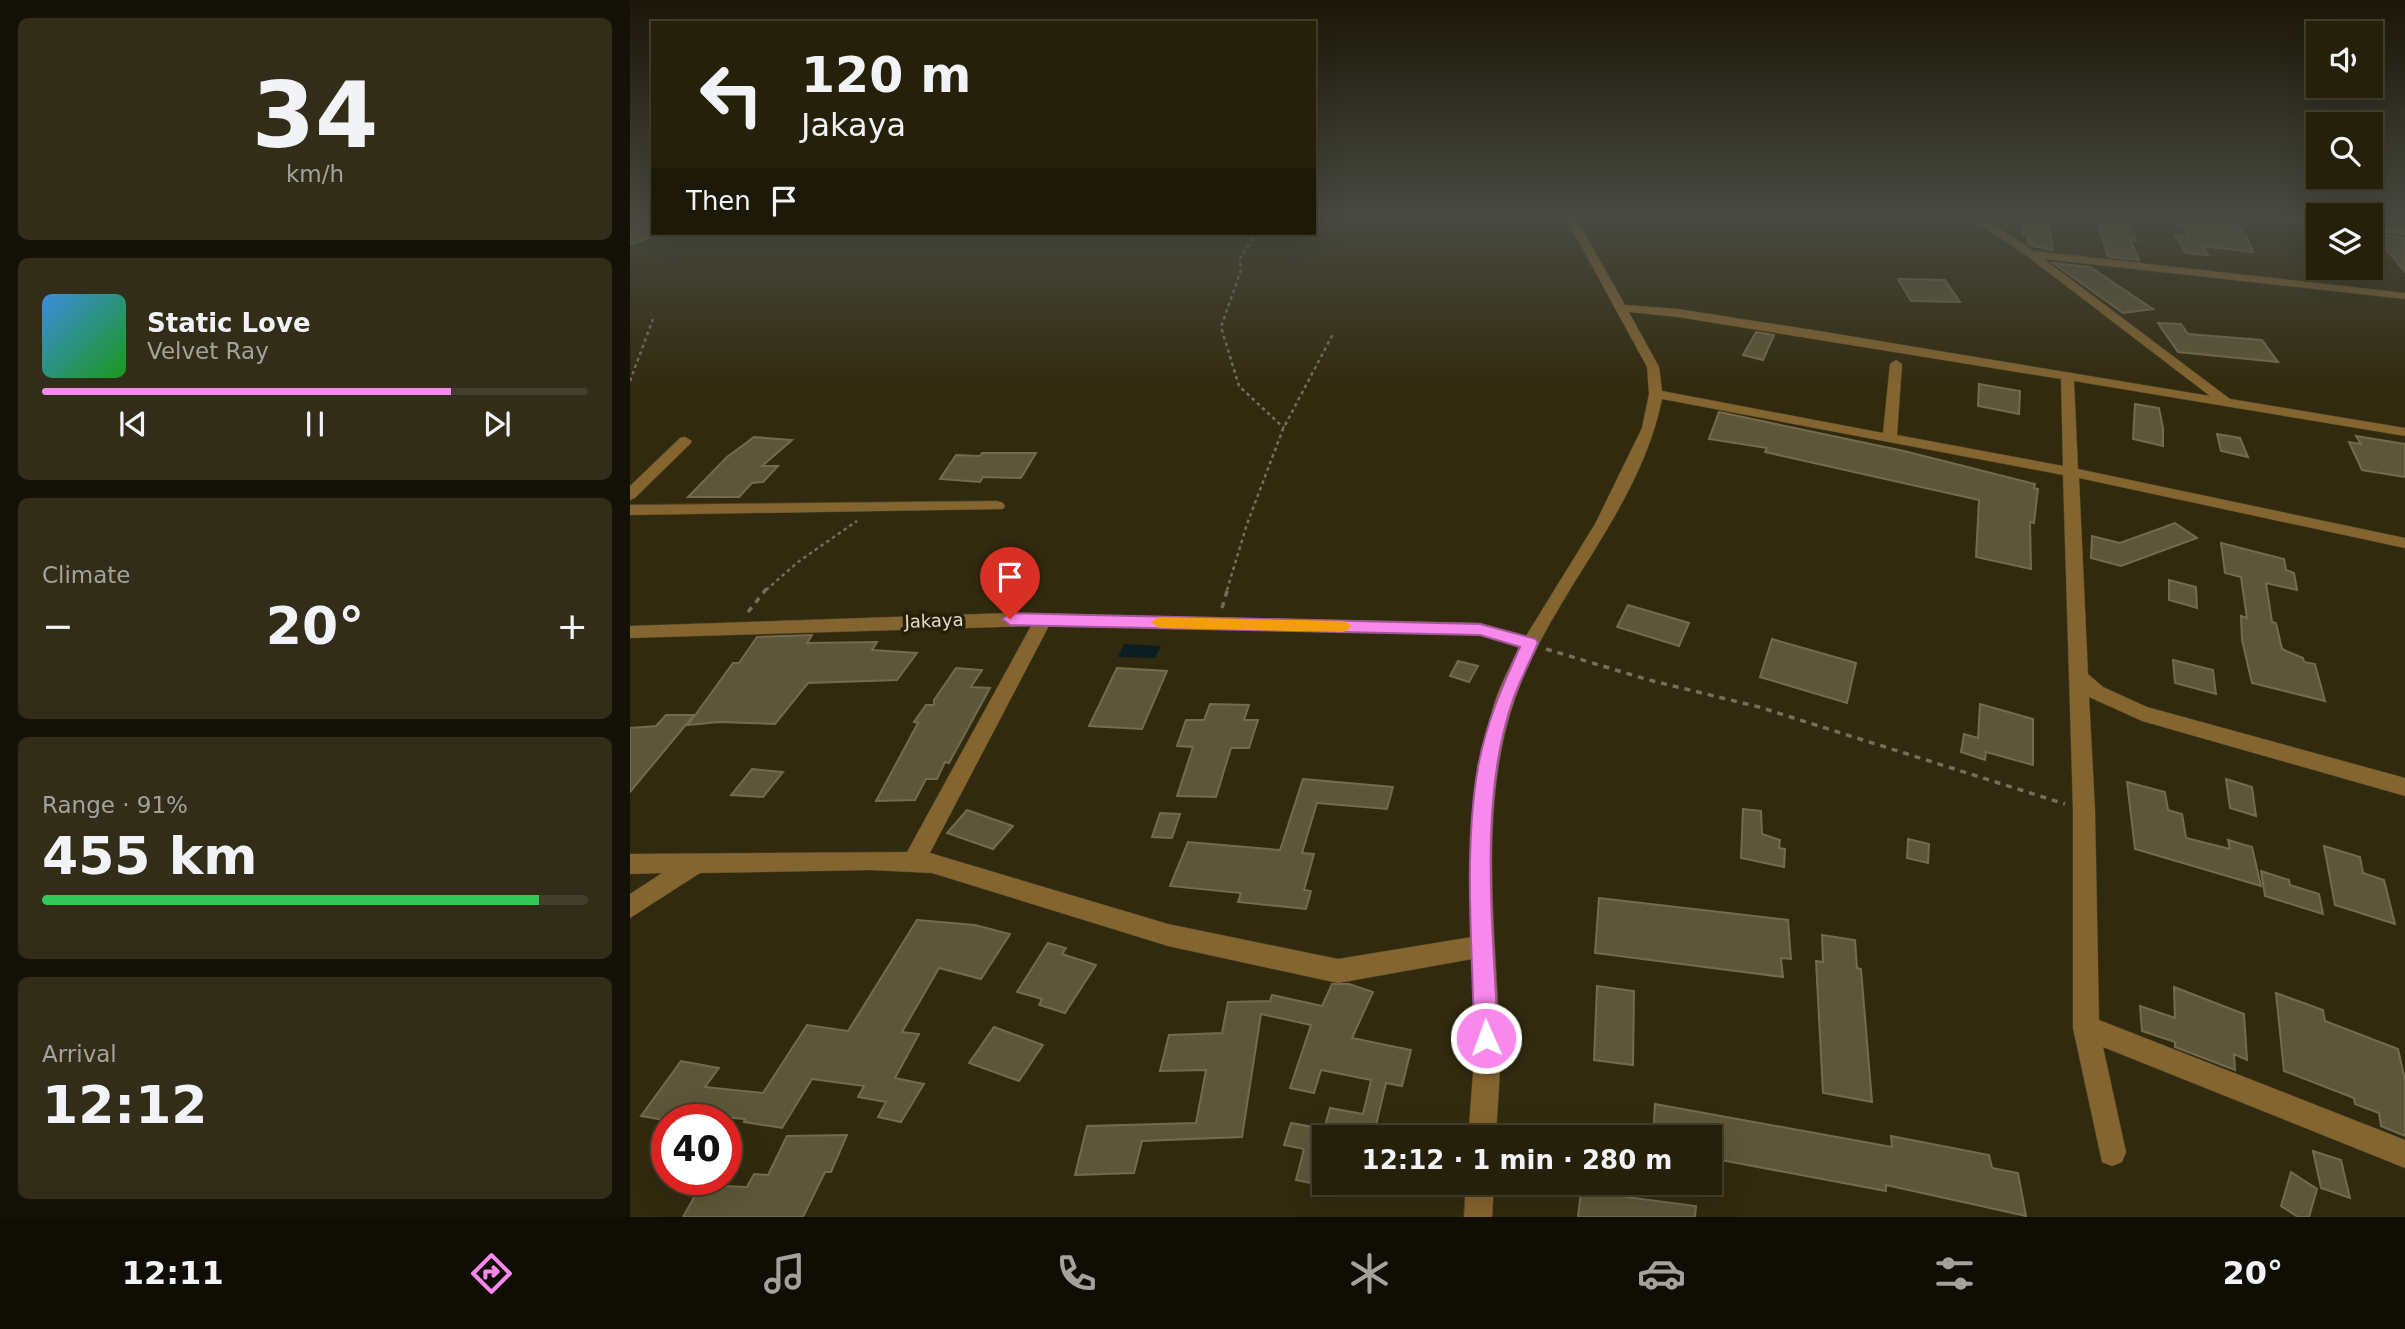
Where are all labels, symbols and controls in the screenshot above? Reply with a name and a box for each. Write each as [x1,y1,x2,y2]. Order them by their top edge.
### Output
map controls [2306,21,2383,280]
button: sound [2306,21,2383,98]
text: 120 m [801,47,971,104]
icon: left [686,49,777,140]
text: 34 [252,63,378,168]
text: Jakaya [801,106,906,144]
button: search [2306,112,2383,189]
text: km/h [286,161,344,187]
icon: arrive [765,182,803,220]
text: Then [686,186,751,216]
button: layers [2306,203,2383,280]
text: Static Love [147,308,311,338]
text: Velvet Ray [147,338,269,364]
icon: previous [114,405,152,443]
icon: pause [296,405,334,443]
icon: next [478,405,516,443]
pin [980,547,1040,619]
icon: arrive [991,558,1029,596]
text: Climate [42,562,131,588]
text: 20° [266,596,364,656]
text: − [42,604,74,648]
text: + [556,604,588,648]
street label: Jakaya [903,609,964,632]
text: Range · 91% [42,792,188,818]
text: 455 km [42,826,257,886]
position arrow [1449,1001,1523,1075]
text: Arrival [42,1041,117,1067]
text: 12:12 [42,1075,208,1135]
speed limit sign: 40 [651,1104,742,1195]
text: 12:12 · 1 min · 280 m [1362,1145,1672,1175]
icon: directions [467,1249,516,1298]
icon: music [760,1249,809,1298]
icon: phone [1052,1249,1101,1298]
icon: climate [1345,1249,1394,1298]
icon: car [1637,1249,1686,1298]
icon: filters [1930,1249,1979,1298]
text: 12:11 [122,1254,224,1292]
text: 20° [2223,1254,2283,1292]

